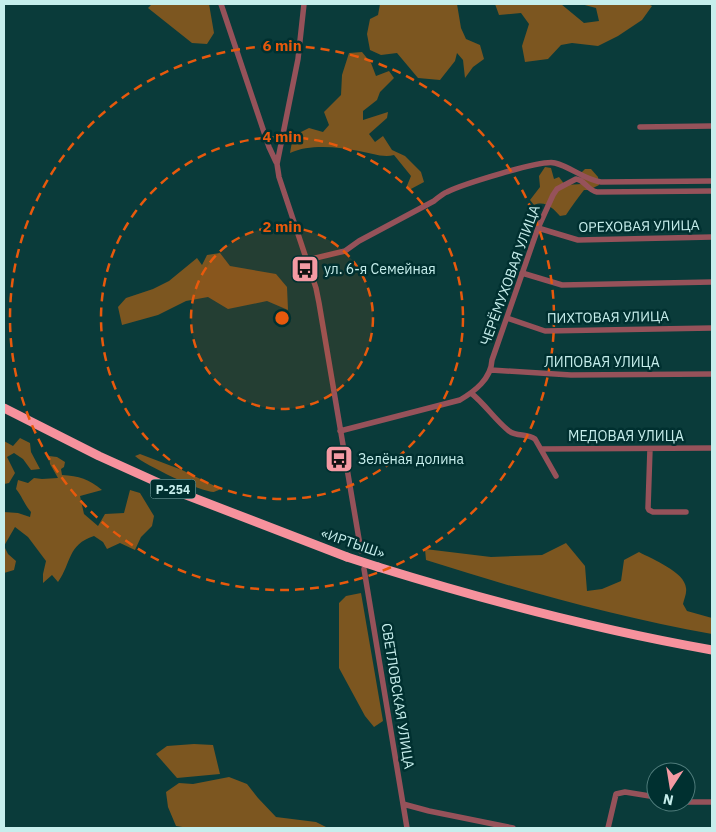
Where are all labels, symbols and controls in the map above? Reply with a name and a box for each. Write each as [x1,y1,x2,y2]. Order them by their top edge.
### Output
text: 6 min [262,36,302,55]
text: 4 min [262,127,302,146]
street label: ЧЕРЁМУХОВАЯ УЛИЦА [476,202,544,348]
street label: ОРЕХОВАЯ УЛИЦА [578,216,700,236]
text: 2 min [262,217,302,236]
bus stop icon: ул. 6-я Семейная [290,254,320,284]
place label: ул. 6-я Семейная [324,260,436,278]
street label: ПИХТОВАЯ УЛИЦА [547,307,669,327]
centre of rings [273,309,291,327]
street label: ЛИПОВАЯ УЛИЦА [544,353,660,371]
street label: МЕДОВАЯ УЛИЦА [568,427,684,445]
bus stop icon: Зелёная долина [324,444,354,474]
place label: Зелёная долина [358,450,465,468]
road number: Р-254 [150,479,196,498]
street label: «ИРТЫШ» [319,524,387,562]
street label: СВЕТЛОВСКАЯ УЛИЦА [378,622,418,770]
north arrow [646,762,696,812]
text: N [661,790,675,810]

